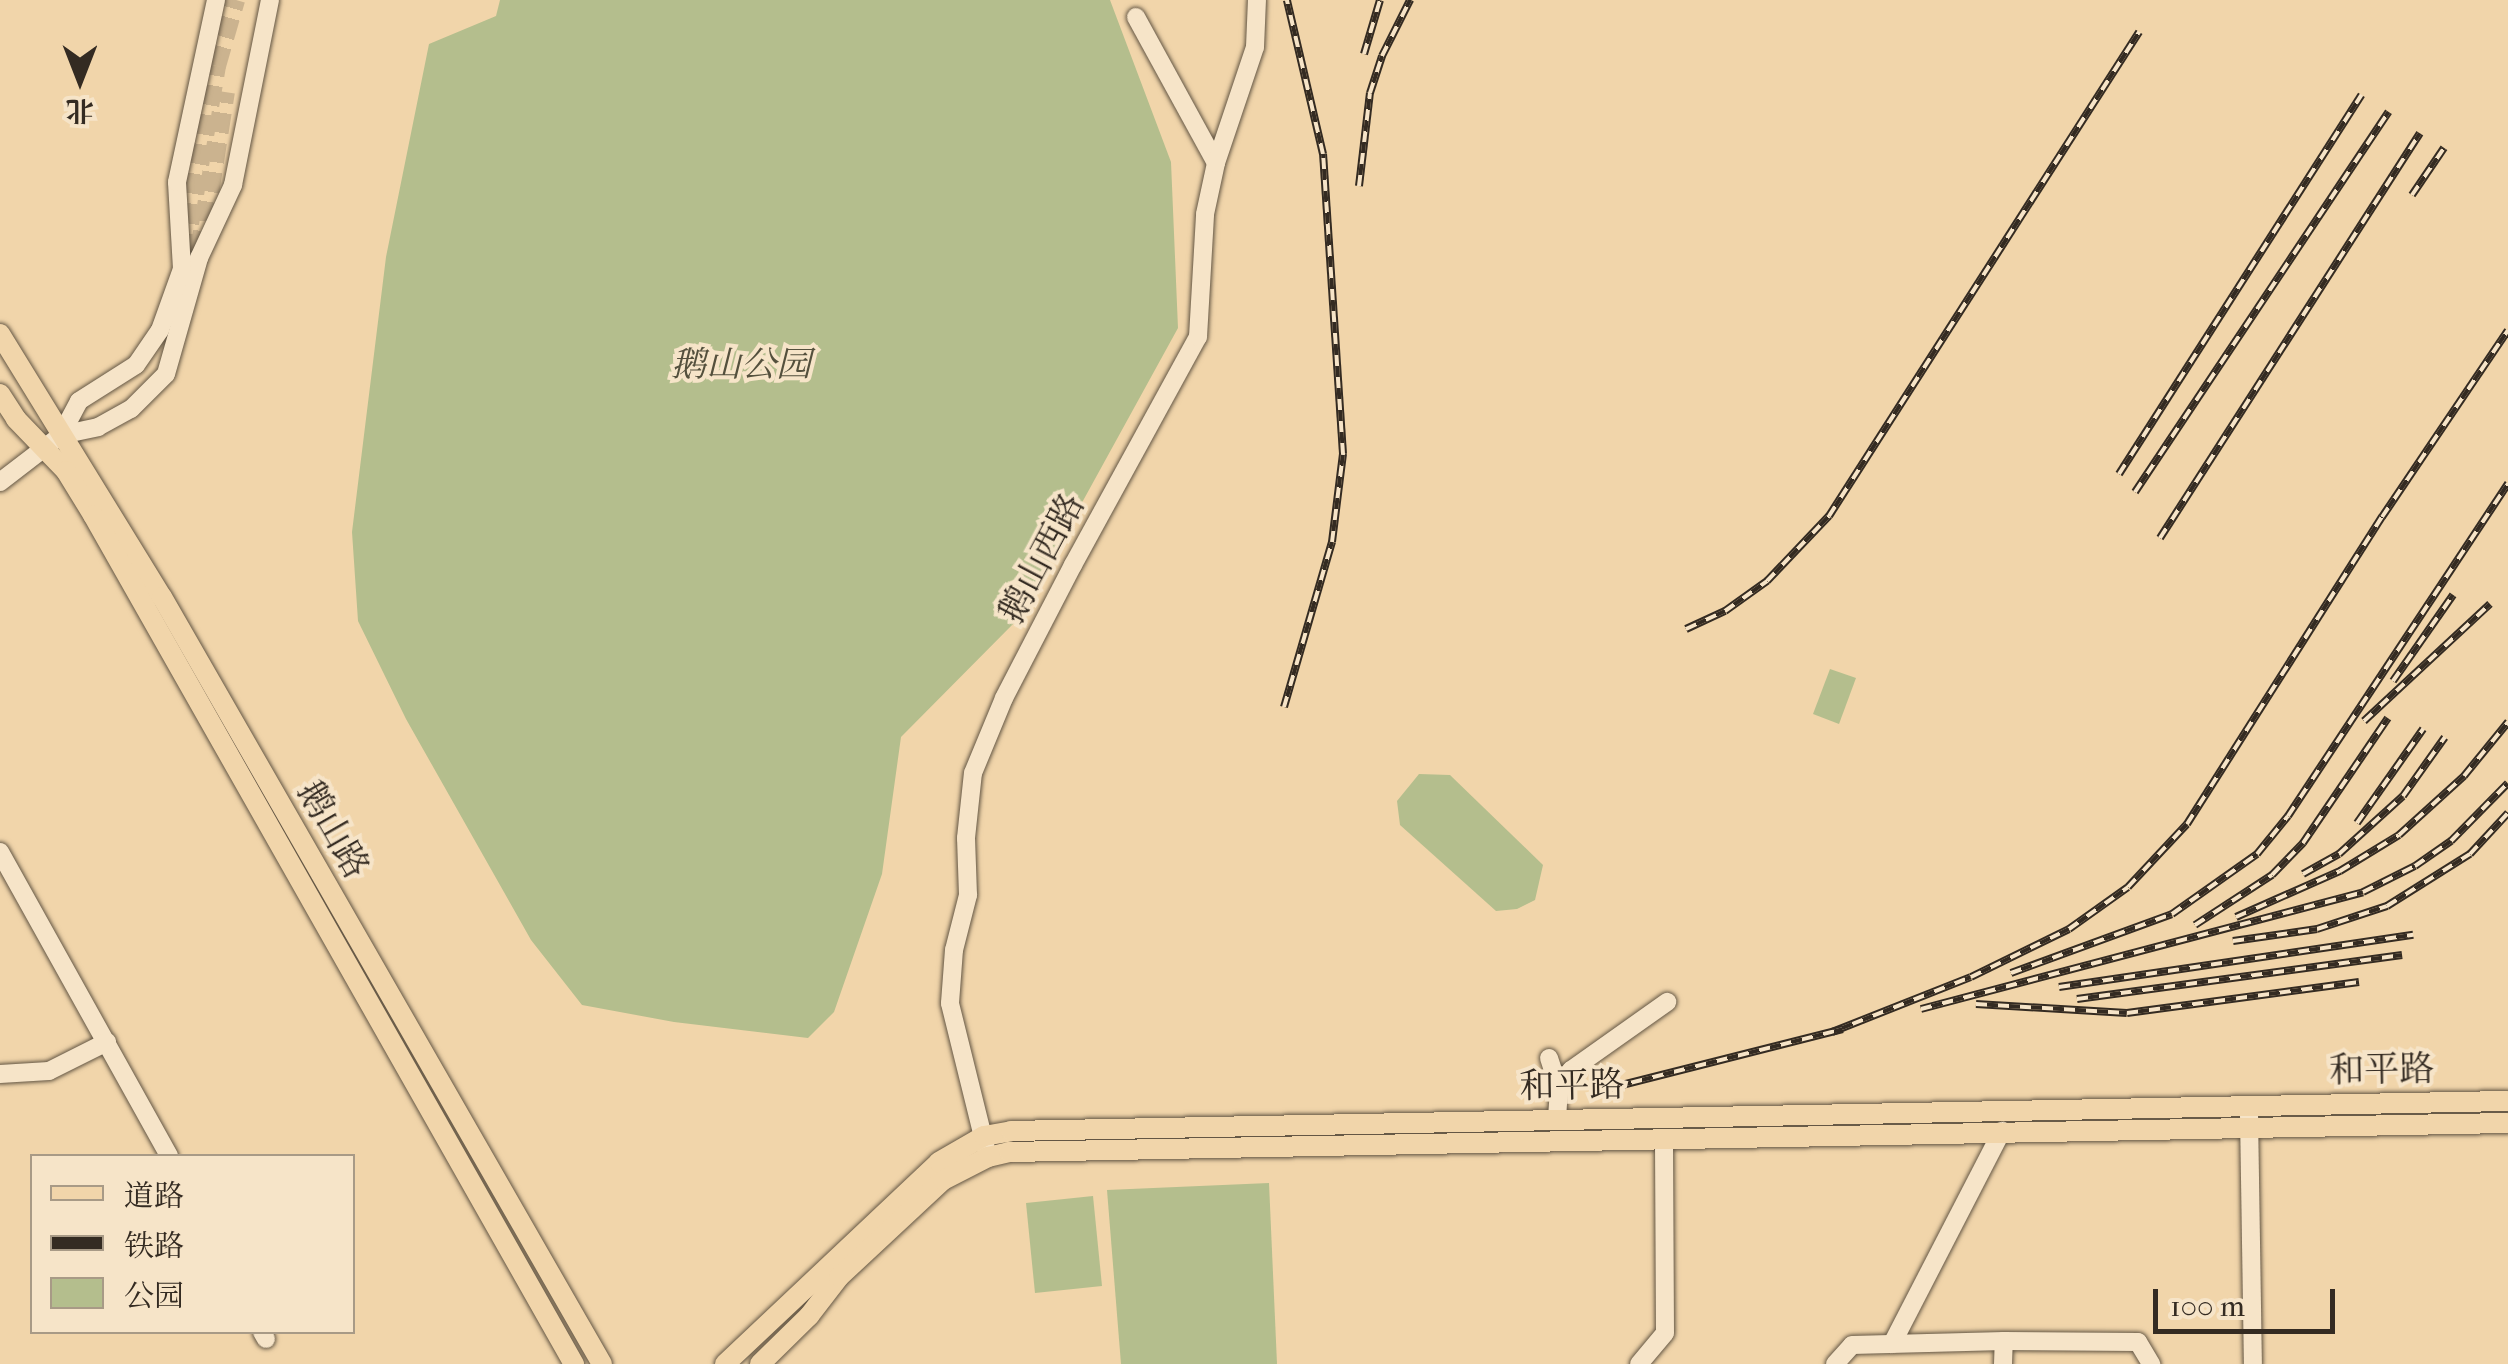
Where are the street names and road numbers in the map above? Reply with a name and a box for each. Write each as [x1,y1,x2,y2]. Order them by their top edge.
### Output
street label: 鹅山西路 [991,486,1093,630]
street label: 鹅山路 [289,774,377,886]
street label: 和平路 [2329,1048,2435,1092]
street label: 和平路 [1519,1064,1625,1108]

